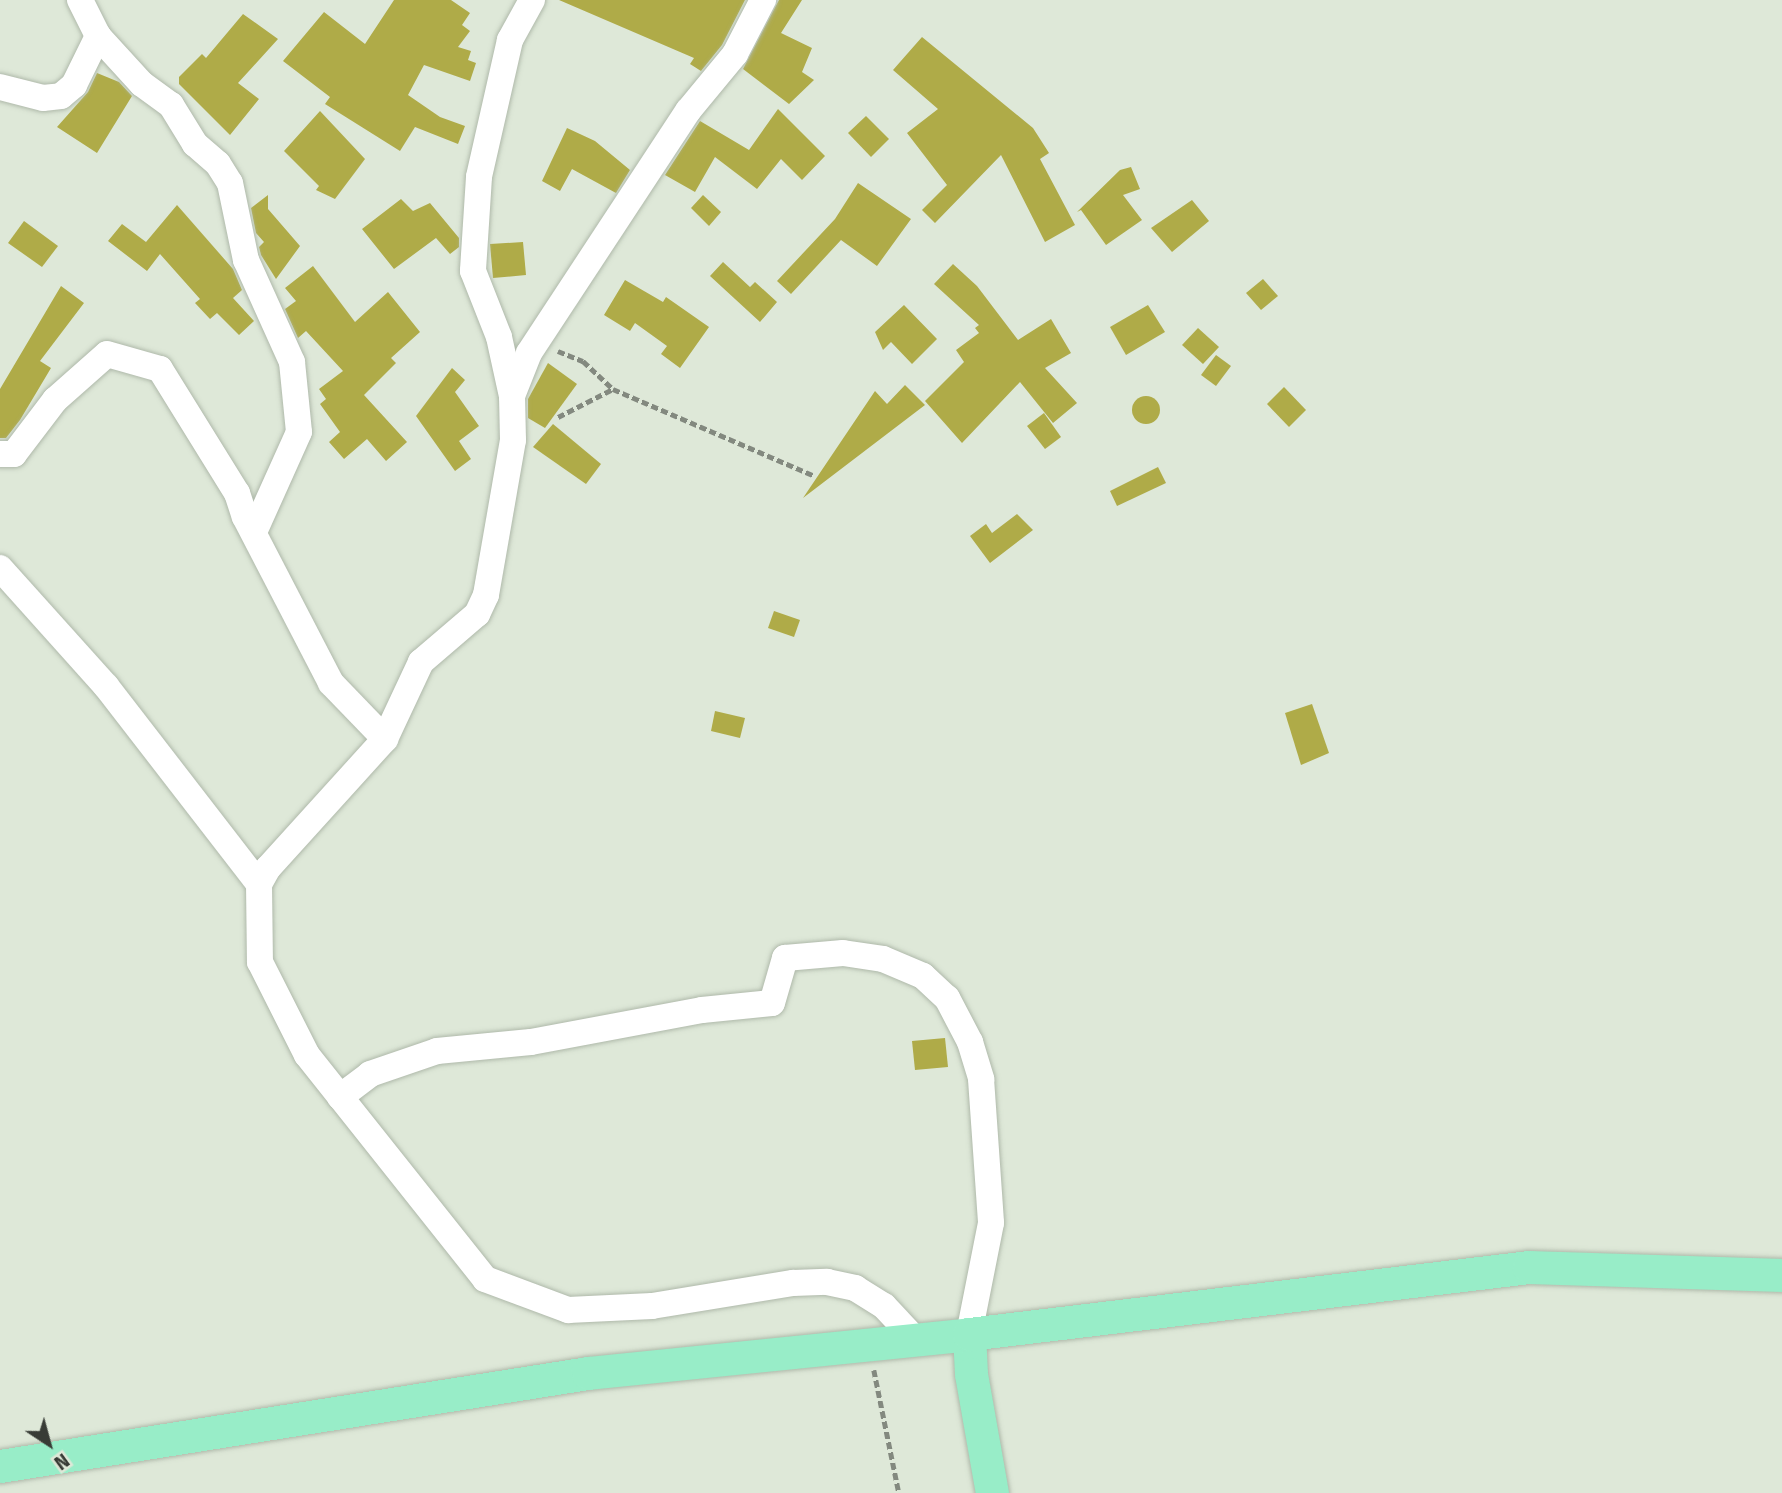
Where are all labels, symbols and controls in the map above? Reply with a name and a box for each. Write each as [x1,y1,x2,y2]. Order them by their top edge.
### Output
north arrow [14,1409,84,1479]
text: N [50,1448,74,1474]

